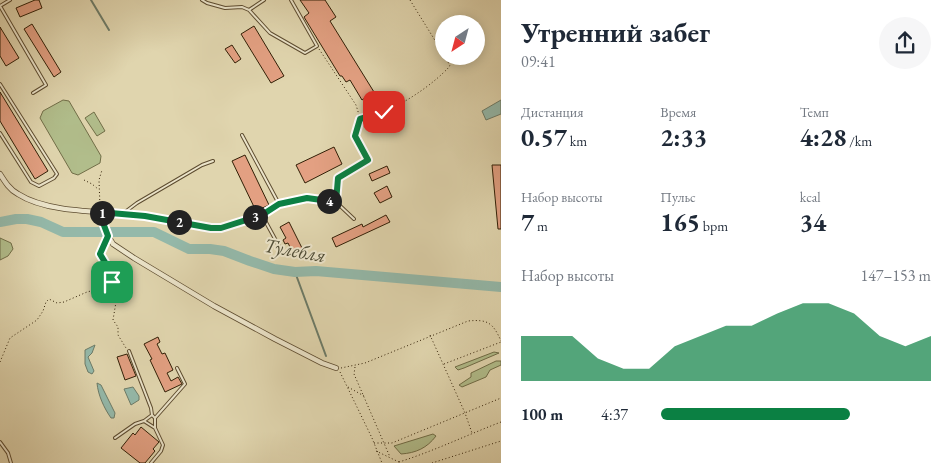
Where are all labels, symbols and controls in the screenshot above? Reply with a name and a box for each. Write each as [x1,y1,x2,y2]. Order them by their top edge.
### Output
text: Утренний забег [521,14,710,50]
north arrow [435,15,485,65]
map controls [435,15,485,65]
button: share [879,17,931,69]
text: 09:41 [521,51,556,72]
pin [363,91,405,133]
icon: check [370,98,398,126]
text: Дистанция [521,103,583,121]
text: Время [660,103,696,121]
text: Темп [800,103,829,121]
text: 0.57 [521,121,567,153]
text: 2:33 [660,121,707,153]
text: 4:28 [800,121,846,153]
text: km [567,132,587,150]
text: /km [846,132,872,150]
pin: 4 [316,188,342,214]
text: Набор высоты [521,188,602,206]
text: Пульс [660,188,696,206]
text: kcal [800,188,821,206]
text: 4 [326,192,333,210]
pin: 1 [90,200,114,226]
text: 1 [99,204,106,222]
pin: 3 [242,204,268,230]
text: 7 [521,206,534,238]
text: 165 [660,206,700,238]
text: 34 [800,206,826,238]
text: 3 [252,208,259,226]
pin: 2 [166,210,192,234]
text: 2 [176,213,183,231]
text: m [534,217,548,235]
text: bpm [700,217,728,235]
water label: Тулебля [262,232,328,268]
pin [91,261,133,303]
text: Набор высоты [521,265,614,286]
text: 147–153 m [860,265,931,286]
icon: arrive [98,268,126,296]
text: 100 m [521,404,563,425]
text: 4:37 [601,404,628,425]

